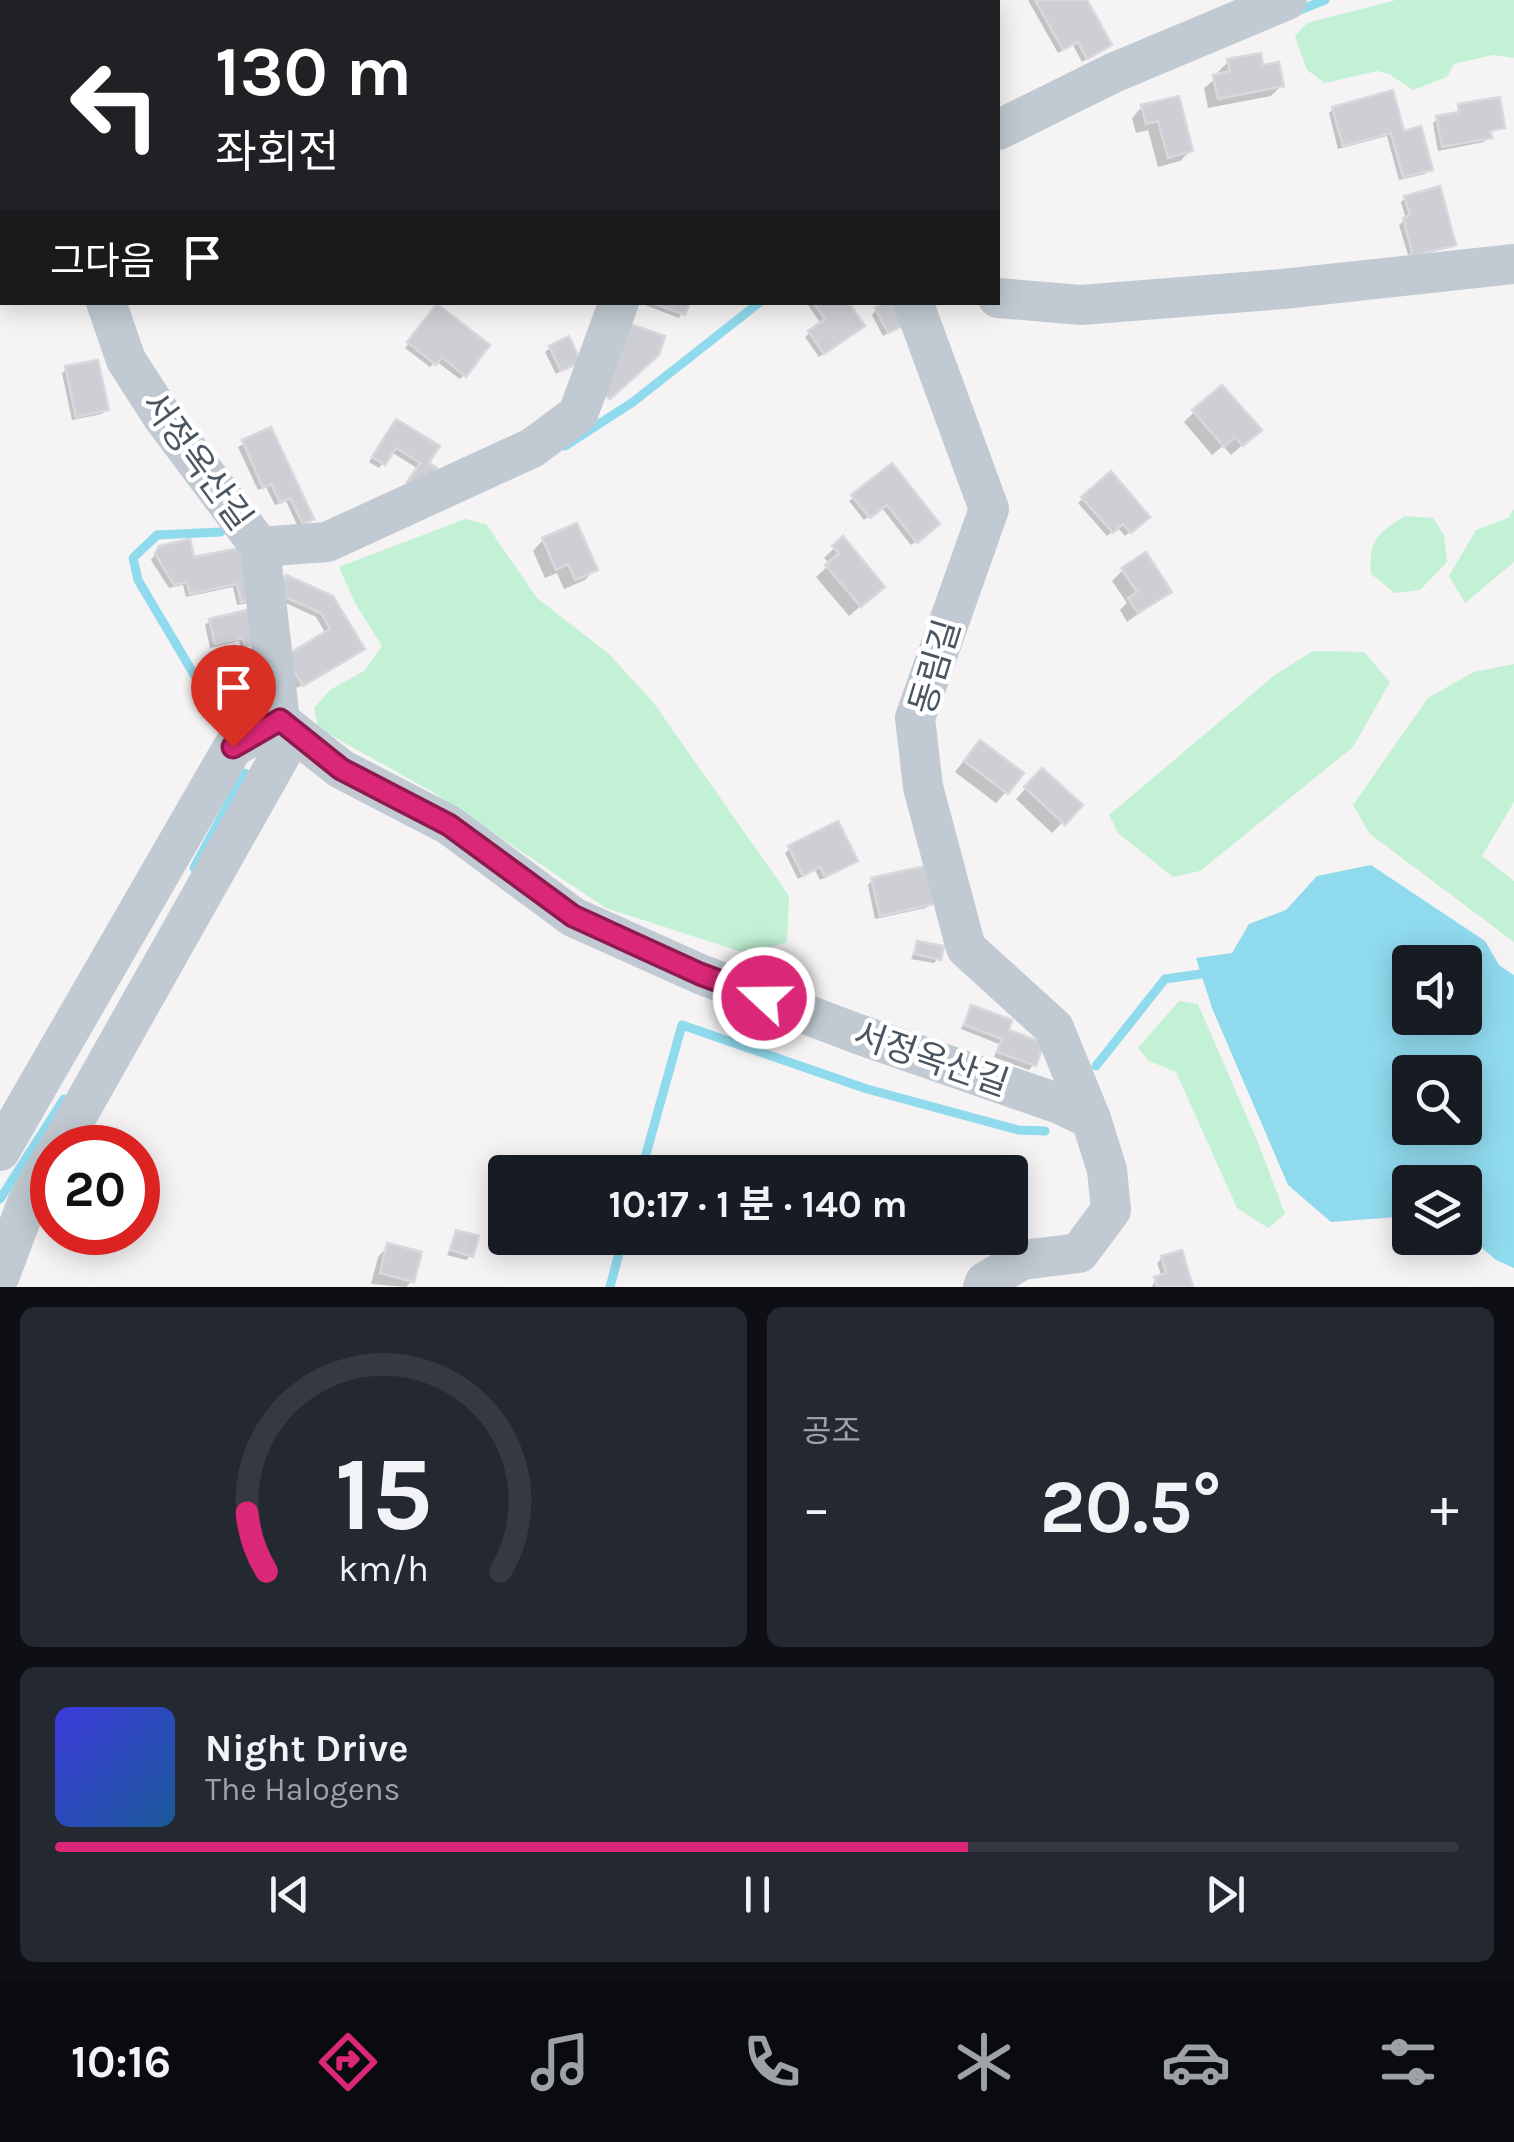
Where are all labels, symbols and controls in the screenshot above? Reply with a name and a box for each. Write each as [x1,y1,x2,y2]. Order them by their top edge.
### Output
text: 130 m [215,31,412,113]
icon: left [50,40,180,170]
text: 좌회전 [215,126,339,178]
icon: arrive [175,230,230,285]
text: 그다음 [50,239,155,284]
street label: 서정옥산길 [133,384,261,538]
street label: 동림길 [901,615,969,719]
pin [191,645,276,748]
icon: arrive [206,660,261,715]
map controls [1392,945,1482,1255]
button: sound [1392,945,1482,1035]
position arrow [712,946,816,1050]
street label: 서정옥산길 [848,1013,1014,1105]
button: search [1392,1055,1482,1145]
speed limit sign: 20 [30,1125,160,1255]
button: layers [1392,1165,1482,1255]
text: 10:17 · 1 분 · 140 m [608,1182,908,1227]
text: 공조 [802,1413,861,1450]
text: 15 [335,1434,432,1555]
text: 20.5° [1040,1463,1221,1551]
text: − [802,1476,831,1540]
text: + [1430,1476,1459,1540]
text: km/h [338,1548,429,1590]
text: Night Drive [205,1726,408,1771]
text: The Halogens [205,1771,400,1808]
icon: previous [262,1867,317,1922]
icon: pause [730,1867,785,1922]
icon: next [1198,1867,1253,1922]
icon: directions [313,2027,383,2097]
icon: music [525,2027,595,2097]
icon: phone [737,2027,807,2097]
icon: climate [949,2027,1019,2097]
icon: car [1161,2027,1231,2097]
icon: filters [1373,2027,1443,2097]
text: 10:16 [71,2036,171,2088]

